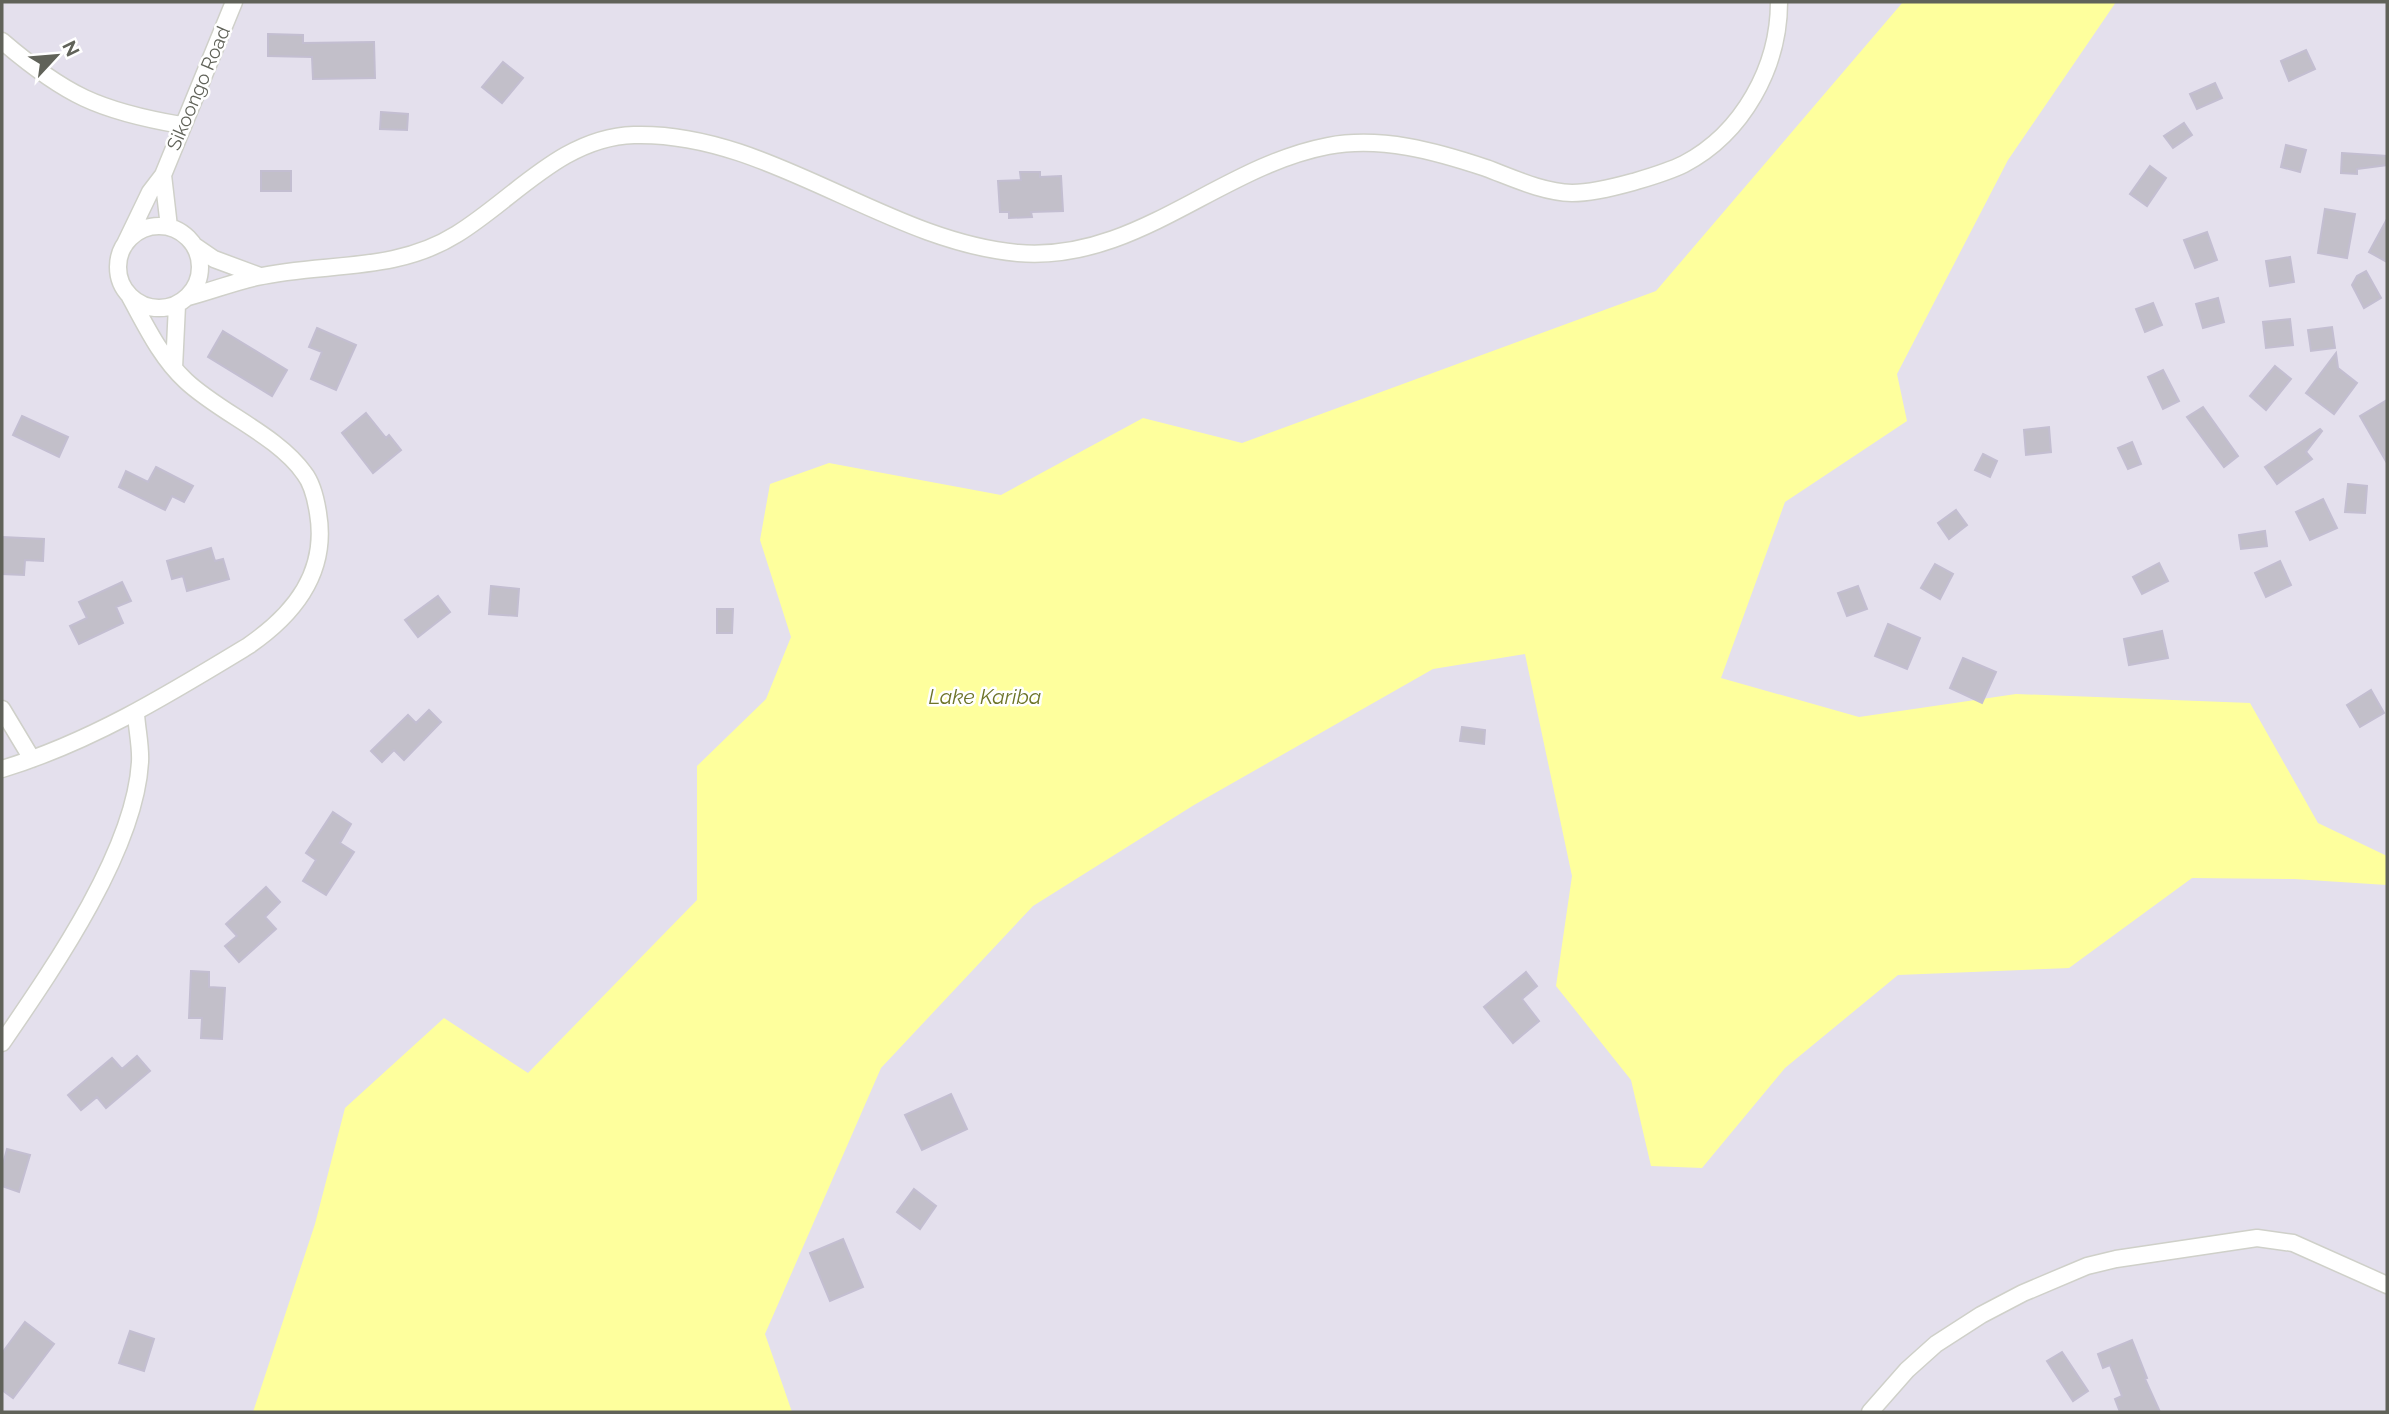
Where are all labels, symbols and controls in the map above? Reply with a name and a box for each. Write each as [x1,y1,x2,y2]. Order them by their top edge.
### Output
north arrow [21,21,91,91]
street label: Sikoongo Road [162,23,234,153]
text: N [58,37,84,60]
water label: Lake Kariba [929,684,1041,709]

